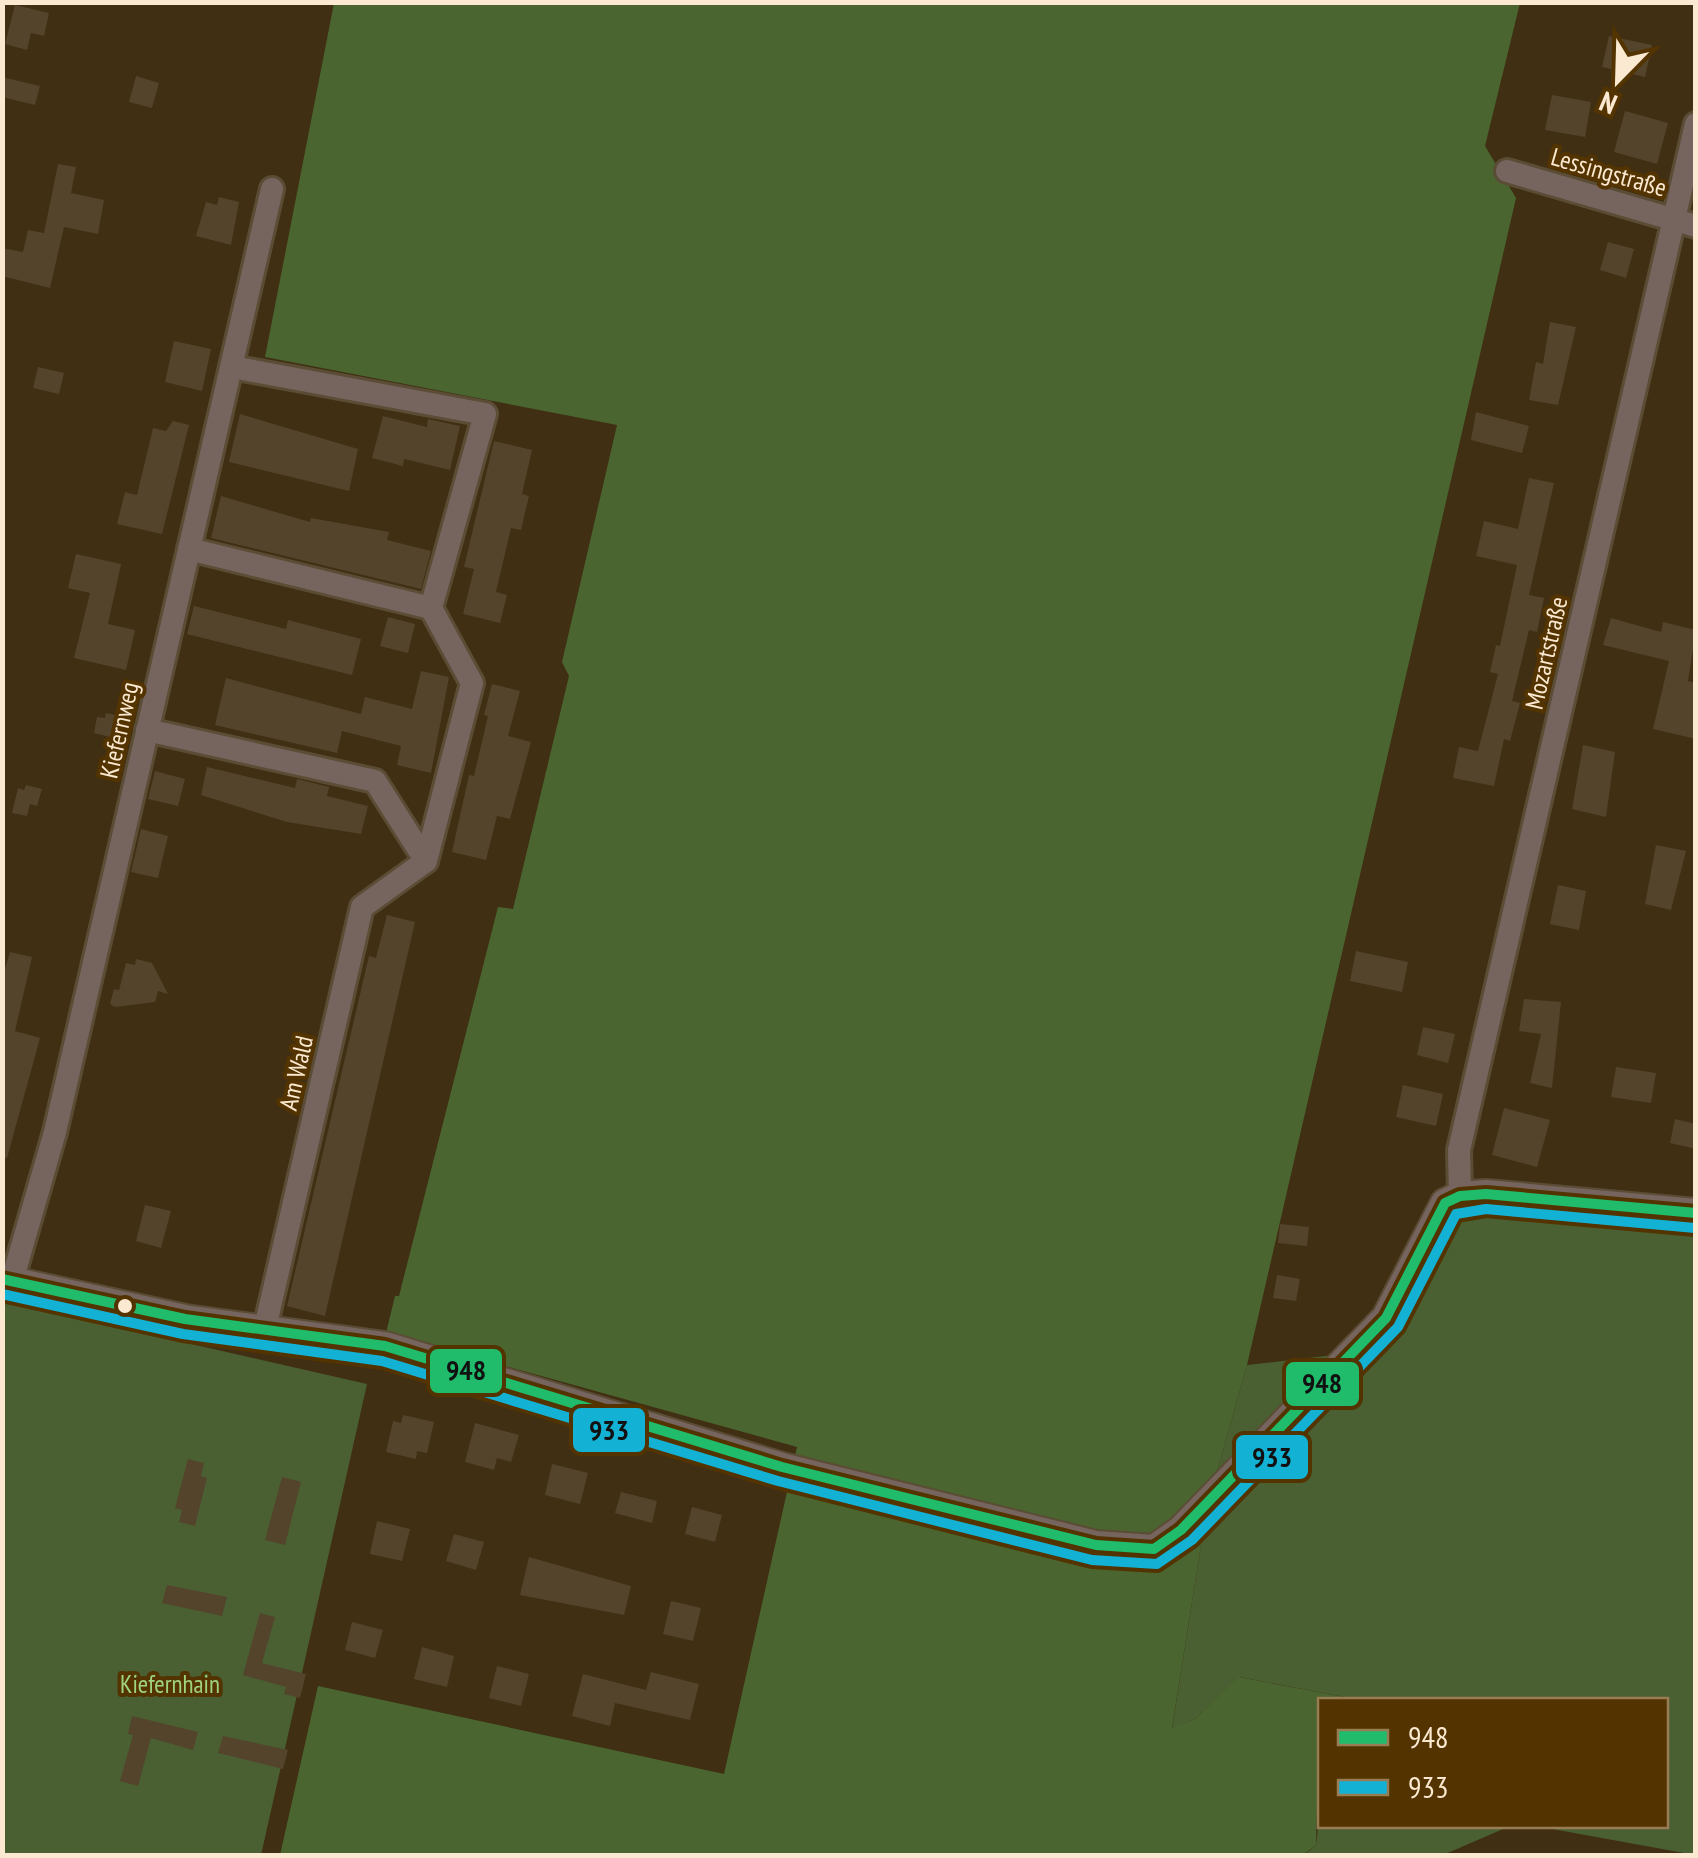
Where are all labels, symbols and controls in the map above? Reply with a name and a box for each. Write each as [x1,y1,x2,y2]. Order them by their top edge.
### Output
north arrow [1568,30,1668,130]
text: N [1594,83,1622,123]
street label: Lessingstraße [1548,140,1670,204]
street label: Mozartstraße [1518,594,1574,712]
street label: Kiefernweg [92,679,146,781]
street label: Am Wald [272,1033,320,1113]
unlabelled marker [115,1296,135,1316]
line badge: 948 [428,1347,504,1395]
text: 948 [446,1351,486,1388]
line badge: 948 [1284,1360,1361,1408]
text: 948 [1302,1364,1342,1401]
line badge: 933 [571,1406,647,1454]
text: 933 [589,1411,629,1448]
line badge: 933 [1234,1433,1310,1481]
text: 933 [1252,1438,1292,1475]
park label: Kiefernhain [120,1668,220,1700]
legend [1318,1698,1668,1828]
text: 948 [1408,1717,1449,1756]
text: 933 [1408,1767,1449,1806]

